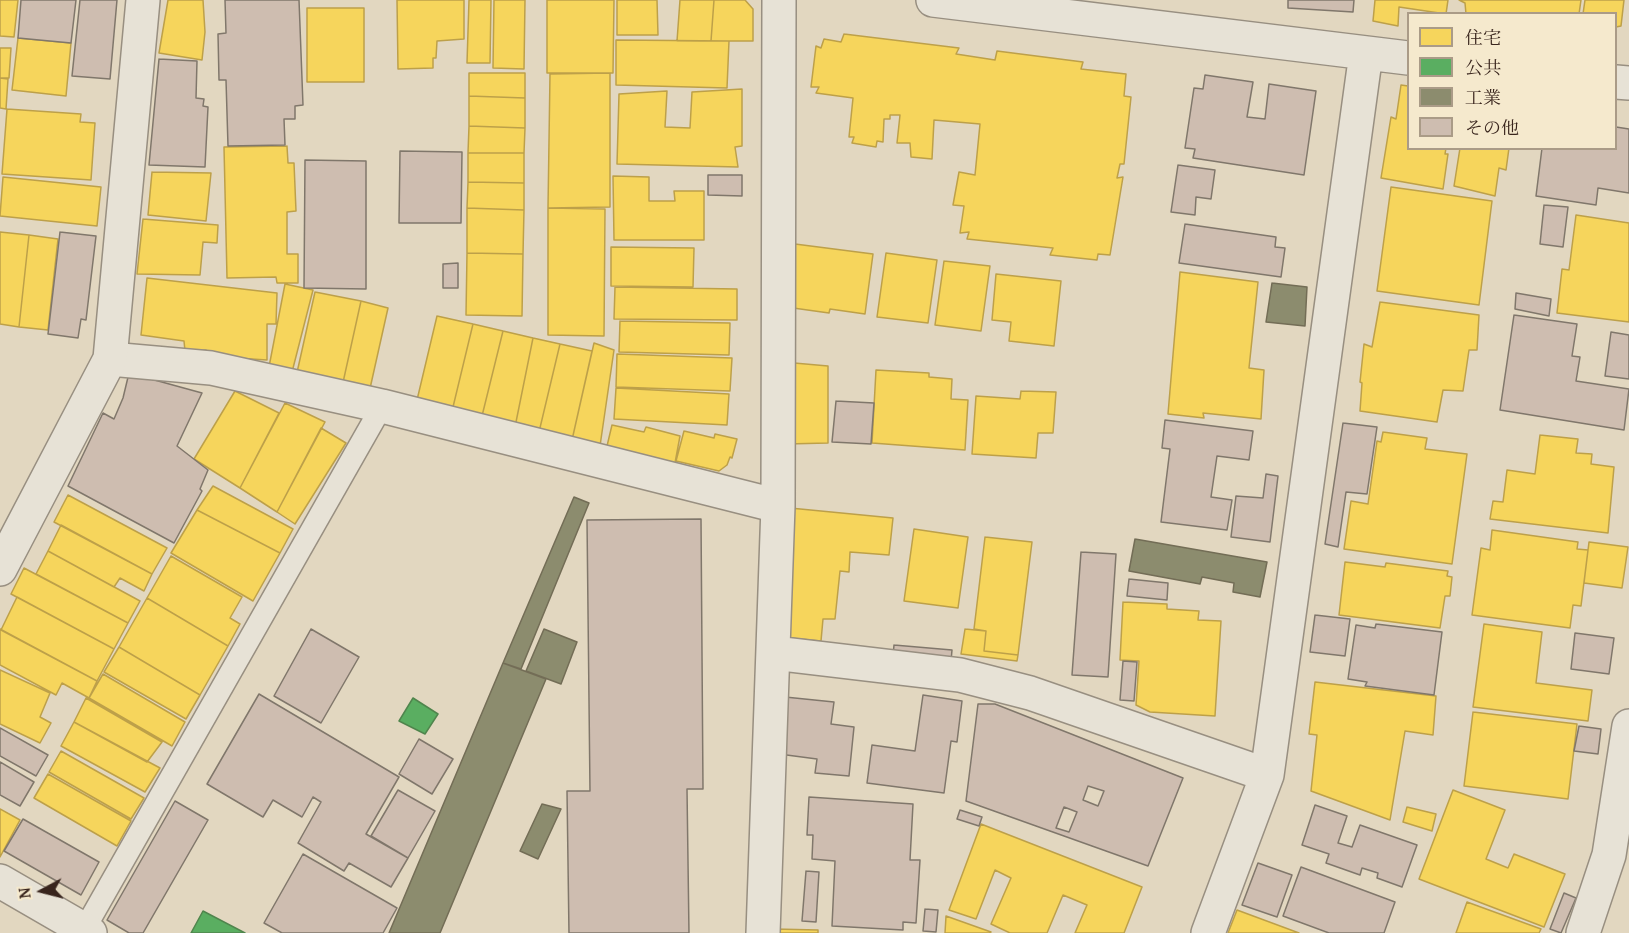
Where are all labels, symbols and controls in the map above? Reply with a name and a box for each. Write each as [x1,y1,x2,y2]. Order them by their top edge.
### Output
legend [1407,12,1617,150]
text: 住宅 [1465,24,1501,51]
text: 公共 [1465,54,1501,81]
text: 工業 [1465,84,1501,111]
text: その他 [1465,114,1519,141]
north arrow [12,861,72,921]
text: N [12,886,37,900]

